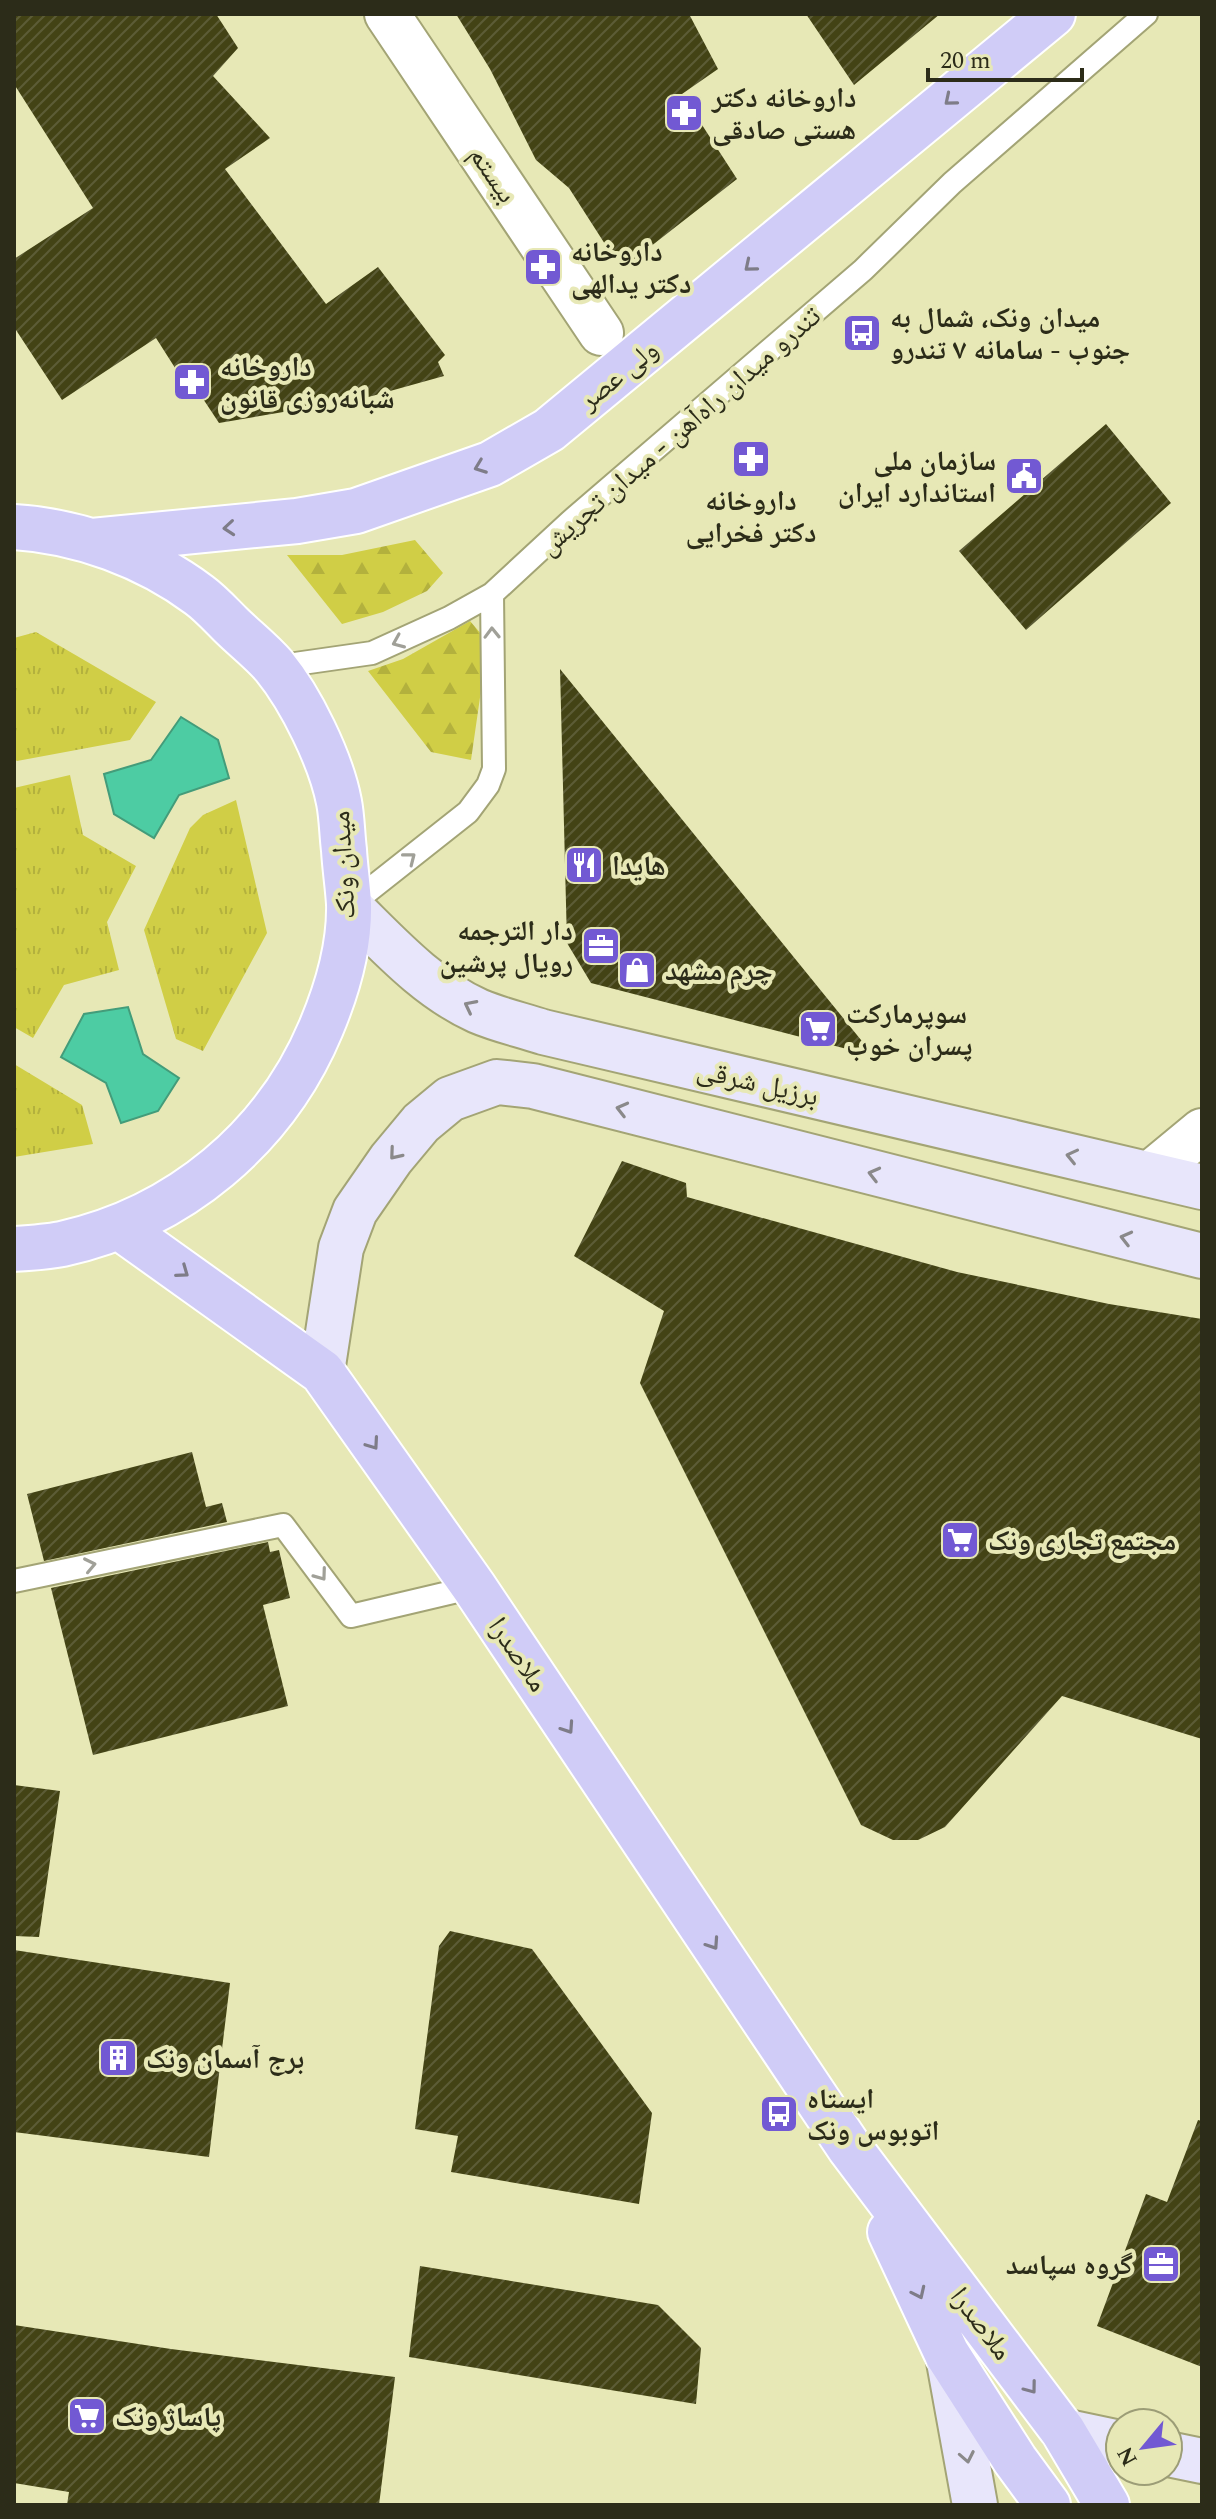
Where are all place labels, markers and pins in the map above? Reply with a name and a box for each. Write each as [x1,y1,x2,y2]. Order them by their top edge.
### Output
place label: داروخانه دکتر هستی صادقی [711,77,856,152]
pharmacy icon: داروخانه دکتر هستی صادقی [663,92,705,134]
place label: داروخانه دکتر یدالهی [571,231,691,306]
pharmacy icon: داروخانه دکتر یدالهی [522,246,564,288]
place label: میدان ونک، شمال به جنوب - سامانه ۷ تندرو [890,297,1130,372]
bus stop icon: میدان ونک، شمال به جنوب - سامانه ۷ تندرو [841,312,883,354]
place label: داروخانه شبانه‌روزی قانون [220,346,395,421]
pharmacy icon: داروخانه شبانه‌روزی قانون [171,361,213,403]
pharmacy icon: داروخانه دکتر فخرایی [730,438,772,480]
place label: سازمان ملی استاندارد ایران [838,440,996,515]
public building icon: سازمان ملی استاندارد ایران [1003,455,1045,497]
place label: داروخانه دکتر فخرایی [685,480,817,555]
restaurant icon: هایدا [563,844,605,886]
place label: هایدا [612,845,666,888]
place label: دار الترجمه رویال پرشین [440,910,573,985]
office icon: دار الترجمه رویال پرشین [580,925,622,967]
shop icon: چرم مشهد [616,949,658,991]
place label: چرم مشهد [665,950,773,993]
place label: سوپرمارکت پسران خوب [846,993,972,1068]
supermarket icon: سوپرمارکت پسران خوب [797,1008,839,1050]
supermarket icon: مجتمع تجاری ونک [939,1519,981,1561]
place label: مجتمع تجاری ونک [988,1520,1176,1563]
building icon: برج آسمان ونک [97,2037,139,2079]
place label: برج آسمان ونک [146,2038,304,2081]
place label: ایستاه اتوبوس ونک [807,2078,939,2153]
bus stop icon: ایستاه اتوبوس ونک [758,2093,800,2135]
office icon: گروه سپاسد [1140,2243,1182,2285]
place label: گروه سپاسد [1006,2244,1133,2287]
supermarket icon: پاساژ ونک [66,2395,108,2437]
place label: پاساژ ونک [115,2396,221,2439]

